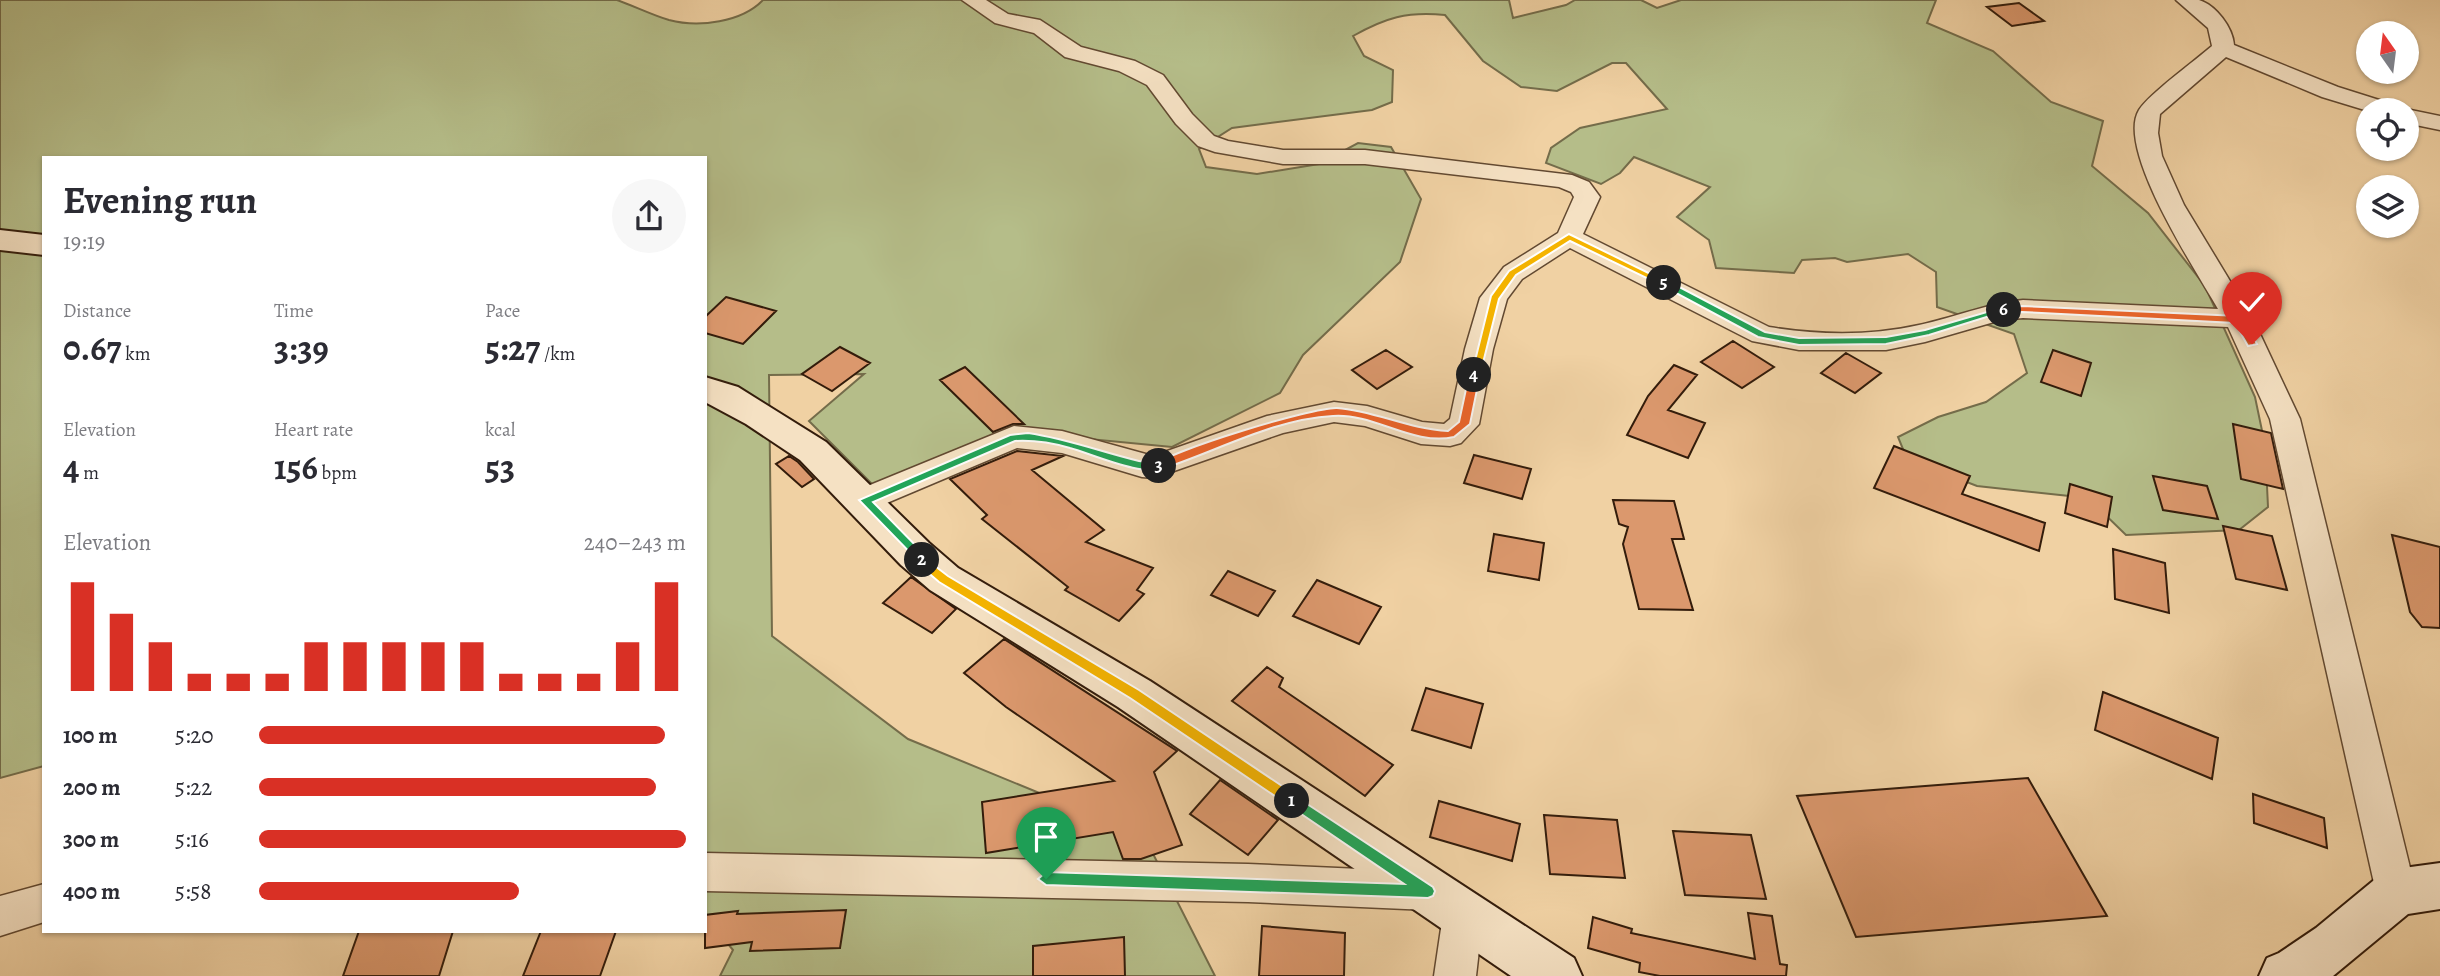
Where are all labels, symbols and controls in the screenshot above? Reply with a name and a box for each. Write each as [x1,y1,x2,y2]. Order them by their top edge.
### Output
north arrow [2356,21,2418,84]
map controls [2356,21,2419,238]
button: locate [2356,98,2419,161]
text: Evening run [63,174,257,226]
button: layers [2356,175,2419,238]
button: share [612,179,686,253]
text: 19:19 [63,226,105,257]
pin: 5 [1646,266,1682,300]
text: 5 [1659,269,1668,295]
pin [2222,272,2282,344]
icon: check [2233,283,2271,321]
pin: 6 [1986,292,2022,328]
text: 6 [1999,296,2008,322]
text: Distance [63,298,131,324]
text: Time [274,298,313,324]
text: Pace [485,298,520,324]
text: 0.67 [63,324,122,372]
text: 3:39 [274,324,329,372]
text: 5:27 [485,324,540,372]
text: km [122,341,151,367]
text: /km [540,341,575,367]
pin: 4 [1456,358,1492,392]
text: 4 [1469,361,1478,387]
text: Elevation [63,417,136,443]
text: Heart rate [274,417,353,443]
text: kcal [485,417,515,443]
text: 4 [63,443,79,491]
text: 156 [274,443,318,491]
text: 53 [485,443,515,491]
pin: 3 [1142,448,1176,484]
text: 3 [1154,452,1163,478]
text: m [79,460,99,486]
text: bpm [318,460,357,486]
text: Elevation [63,527,151,558]
text: 240–243 m [584,527,686,558]
pin: 2 [904,542,940,578]
text: 2 [917,546,926,572]
text: 100 m [63,720,118,751]
text: 5:20 [175,720,214,751]
text: 200 m [63,772,121,803]
text: 5:22 [175,772,212,803]
pin: 1 [1274,784,1310,818]
text: 1 [1288,787,1295,813]
pin [1016,807,1076,879]
icon: arrive [1027,818,1065,856]
text: 300 m [63,824,119,855]
text: 5:16 [175,824,209,855]
text: 400 m [63,876,120,907]
text: 5:58 [175,876,211,907]

